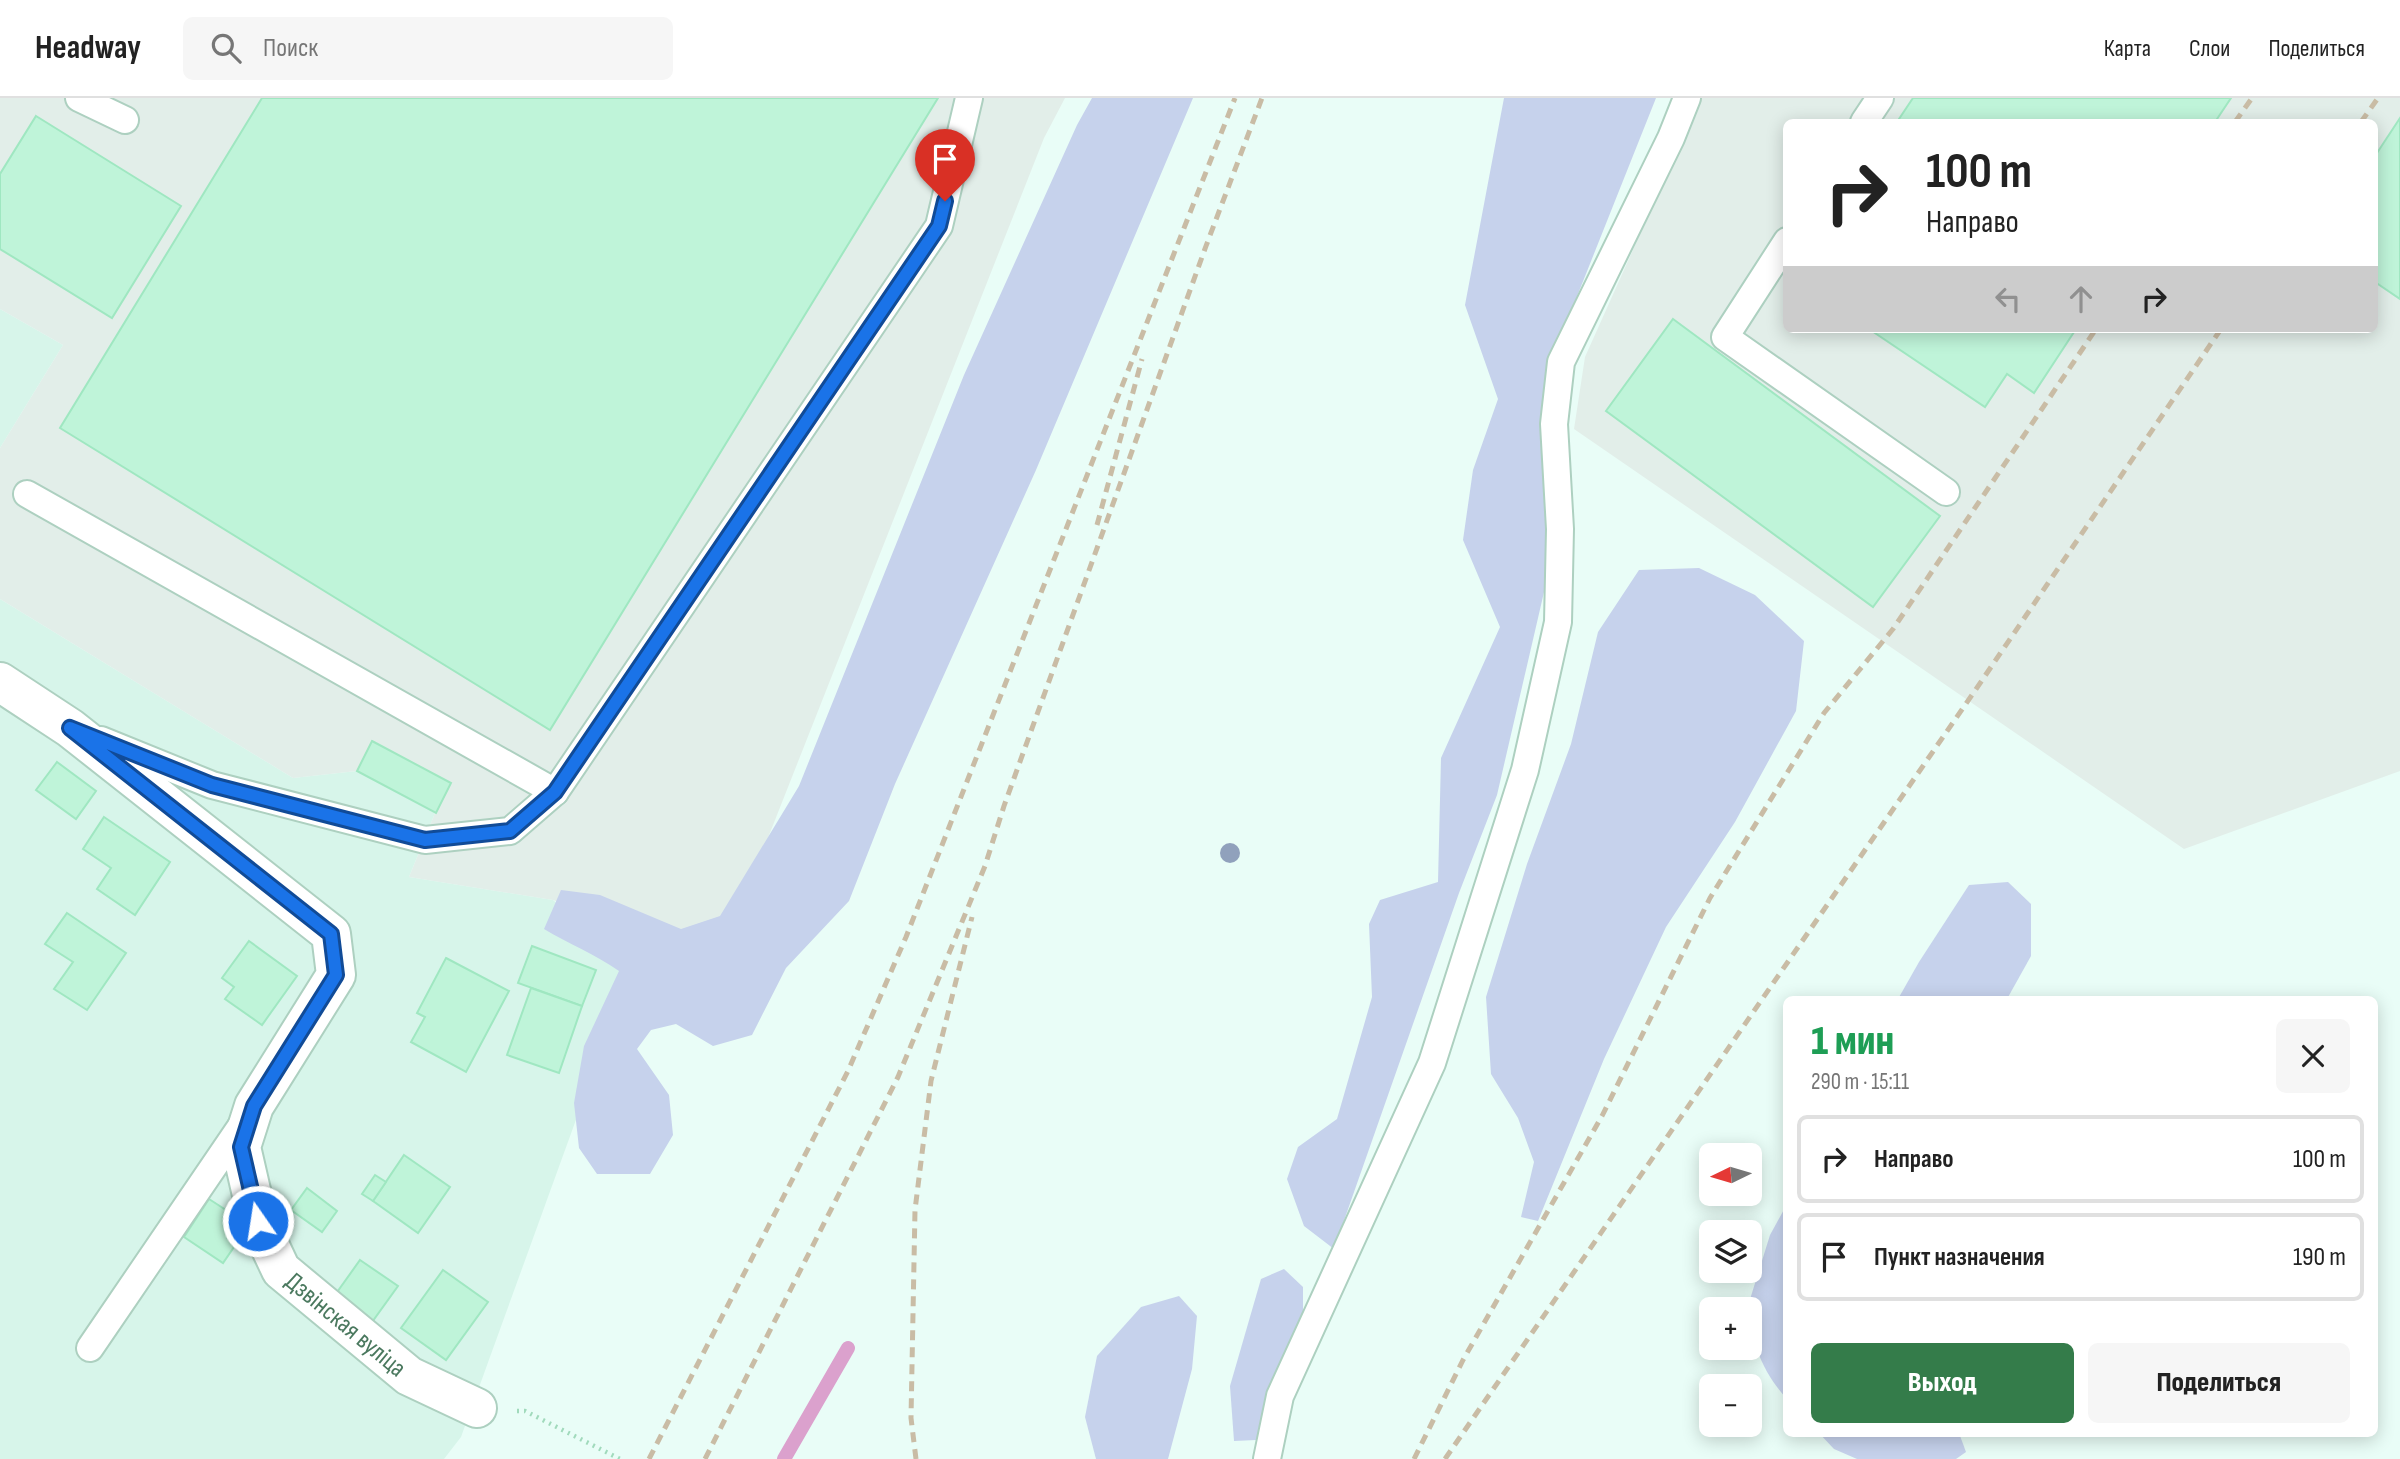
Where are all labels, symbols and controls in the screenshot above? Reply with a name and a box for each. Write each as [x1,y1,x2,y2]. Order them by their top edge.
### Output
search box [183,17,673,80]
text: Headway [35,28,141,68]
icon: search [207,29,245,67]
text: Поиск [263,33,318,64]
text: Карта [2104,34,2151,63]
text: Слои [2189,34,2230,63]
text: Поделиться [2268,34,2365,63]
pin [915,129,975,201]
icon: arrive [926,140,964,178]
text: 100 m [1926,143,2032,202]
icon: right [1811,147,1902,238]
text: Направо [1926,203,2019,242]
icon: left [1989,280,2027,318]
icon: ahead [2062,280,2100,318]
icon: right [2135,280,2173,318]
text: 1 мин [1811,1016,1894,1067]
button: close [2276,1019,2350,1093]
text: 290 m · 15:11 [1811,1068,1909,1096]
icon: right [1815,1140,1853,1178]
north arrow [1699,1143,1762,1206]
map controls [1699,1143,1762,1437]
text: Направо [1874,1144,1953,1175]
text: 100 m [2293,1144,2346,1175]
position arrow [221,1184,295,1258]
button: layers [1699,1220,1762,1283]
icon: arrive [1815,1238,1853,1276]
text: Пункт назначения [1874,1242,2045,1273]
text: 190 m [2293,1242,2346,1273]
street label: Дзвінская вуліца [279,1266,412,1384]
button: + [1699,1297,1762,1360]
button: Выход [1811,1343,2074,1423]
button: Поделиться [2088,1343,2350,1423]
button: − [1699,1374,1762,1437]

